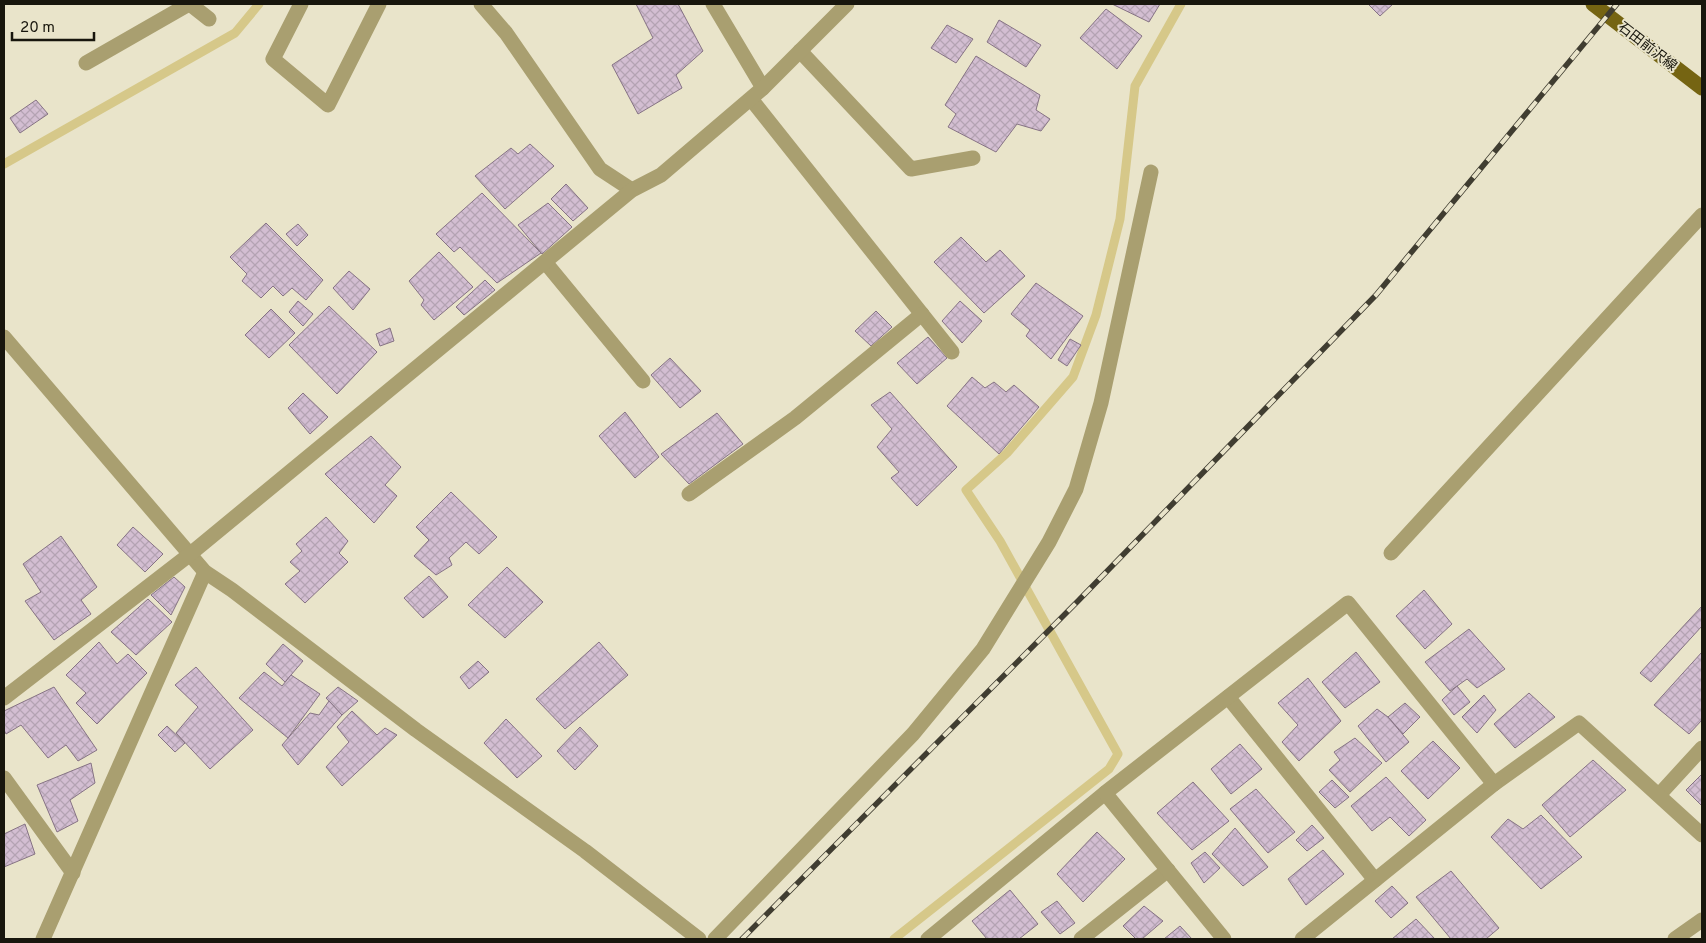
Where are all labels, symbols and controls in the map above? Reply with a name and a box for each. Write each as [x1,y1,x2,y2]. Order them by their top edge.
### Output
scale bar [12,10,95,42]
street label: 石田前沢線 [1614,18,1681,75]
text: 20 m [20,19,55,38]

